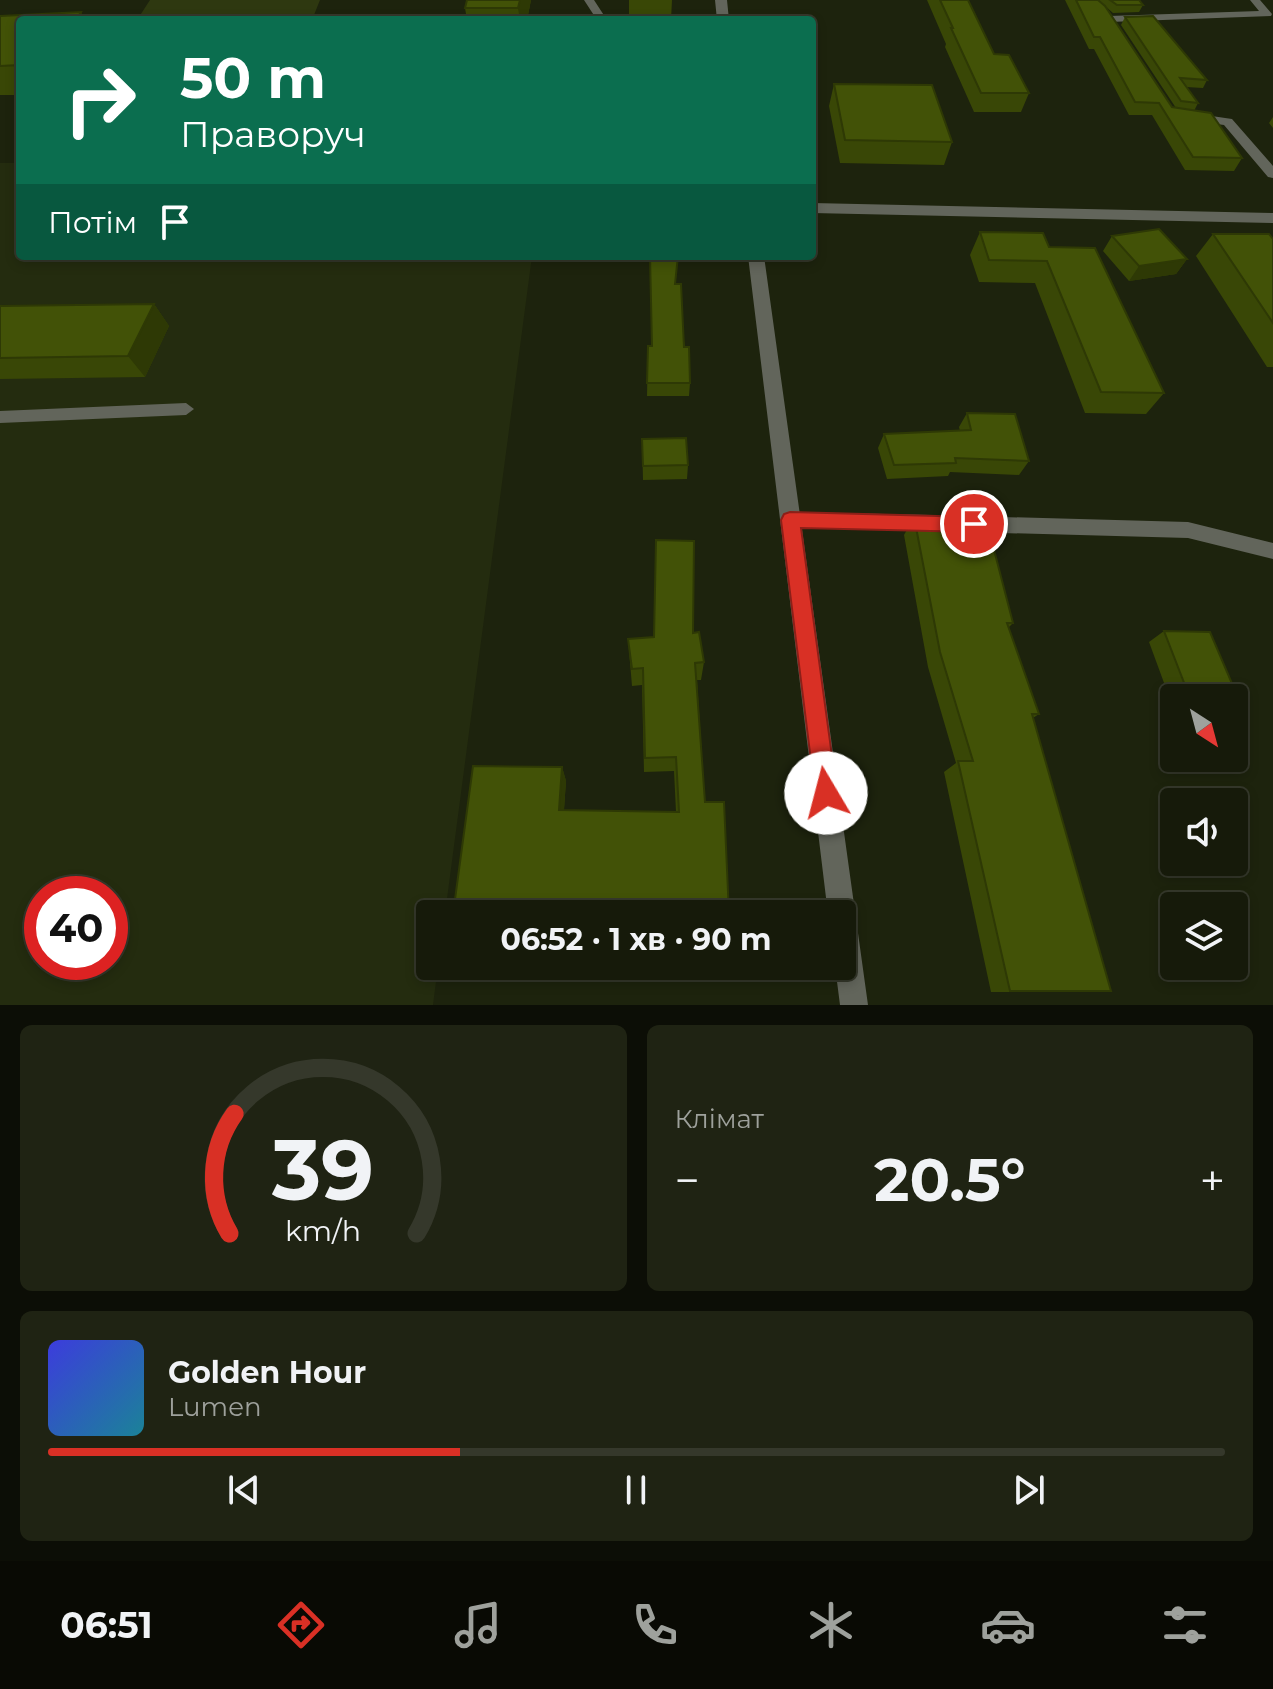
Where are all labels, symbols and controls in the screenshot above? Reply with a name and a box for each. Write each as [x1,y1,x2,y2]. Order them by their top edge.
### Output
text: 50 m [180,44,326,112]
icon: right [48,48,152,152]
text: Праворуч [180,112,366,156]
icon: arrive [153,200,197,244]
text: Потім [48,204,137,241]
pin [940,490,1008,558]
icon: arrive [952,502,996,546]
north arrow [1160,684,1248,772]
map controls [1160,684,1248,980]
position arrow [784,751,868,835]
button: sound [1160,788,1248,876]
speed limit sign: 40 [24,876,128,980]
button: layers [1160,892,1248,980]
text: 06:52 · 1 хв · 90 m [501,921,771,958]
text: Клімат [675,1103,764,1135]
text: 39 [271,1119,374,1221]
text: 20.5° [874,1143,1025,1216]
text: − [675,1153,700,1207]
text: + [1200,1153,1225,1207]
text: km/h [285,1213,361,1248]
text: Golden Hour [168,1354,366,1391]
text: Lumen [168,1391,261,1423]
icon: previous [222,1468,266,1512]
icon: pause [614,1468,658,1512]
icon: next [1007,1468,1051,1512]
icon: directions [273,1597,329,1653]
icon: music [450,1597,506,1653]
icon: phone [627,1597,683,1653]
icon: climate [803,1597,859,1653]
icon: car [980,1597,1036,1653]
icon: filters [1157,1597,1213,1653]
text: 06:51 [60,1603,153,1647]

